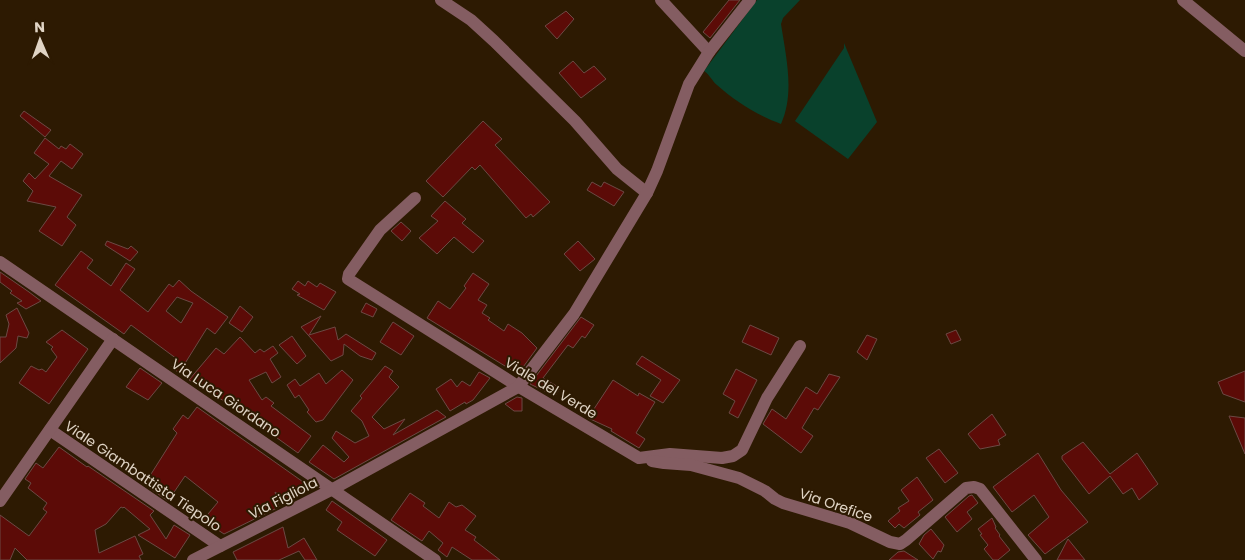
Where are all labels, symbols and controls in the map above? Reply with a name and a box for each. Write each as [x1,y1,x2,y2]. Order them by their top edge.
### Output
north arrow [15,15,65,65]
text: N [34,17,45,37]
street label: Viale del Verde [501,352,601,424]
street label: Via Luca Giordano [167,354,285,442]
street label: Viale Giambattista Tiepolo [61,416,225,536]
street label: Via Figliola [245,472,321,524]
street label: Via Orefice [797,483,876,527]

